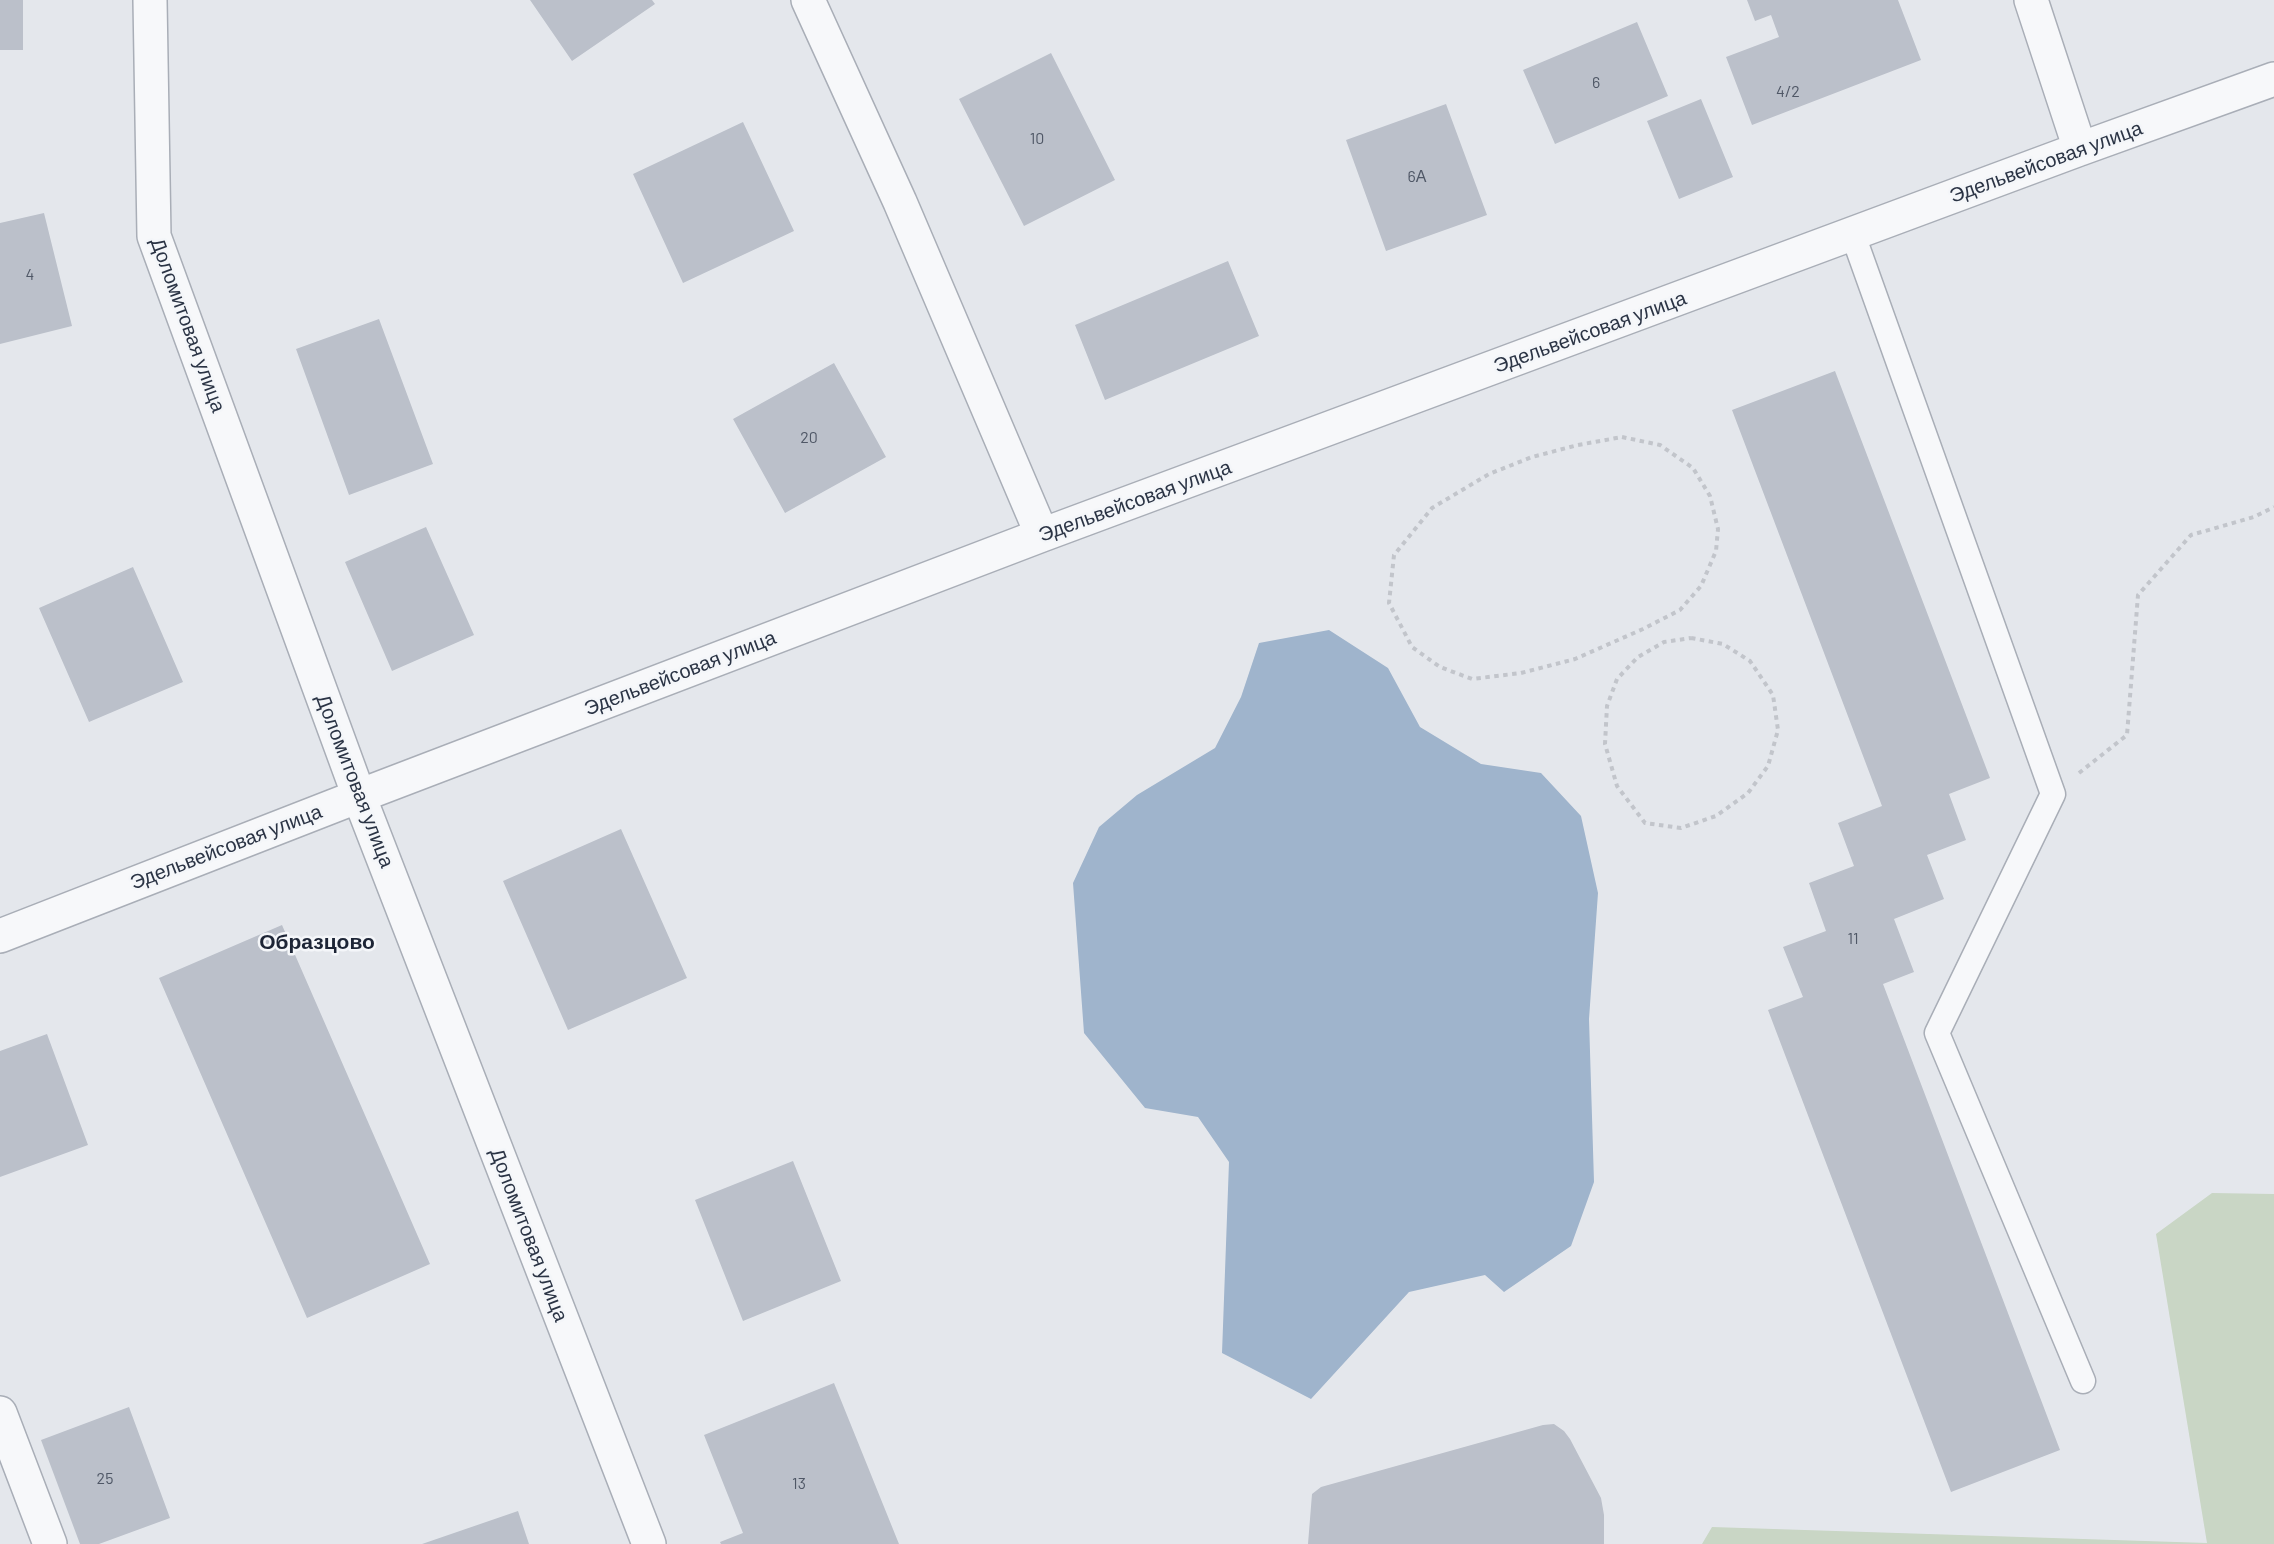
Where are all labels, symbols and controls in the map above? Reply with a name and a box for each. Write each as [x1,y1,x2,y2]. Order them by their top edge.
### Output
house number: 6 [1592,73,1600,93]
house number: 4/2 [1776,82,1800,102]
street label: Эдельвейсовая улица [1946,116,2146,208]
house number: 10 [1030,129,1044,149]
house number: 6А [1408,167,1426,187]
street label: Доломитовая улица [145,235,231,415]
house number: 4 [26,265,34,285]
street label: Эдельвейсовая улица [1490,286,1690,378]
house number: 20 [800,428,818,448]
street label: Эдельвейсовая улица [1035,455,1235,547]
street label: Эдельвейсовая улица [581,625,779,721]
street label: Доломитовая улица [311,691,399,871]
street label: Эдельвейсовая улица [127,799,325,895]
district label: Образцово [259,929,375,955]
house number: 11 [1847,929,1859,949]
street label: Доломитовая улица [485,1145,573,1325]
house number: 25 [97,1469,113,1489]
house number: 13 [792,1474,806,1494]

